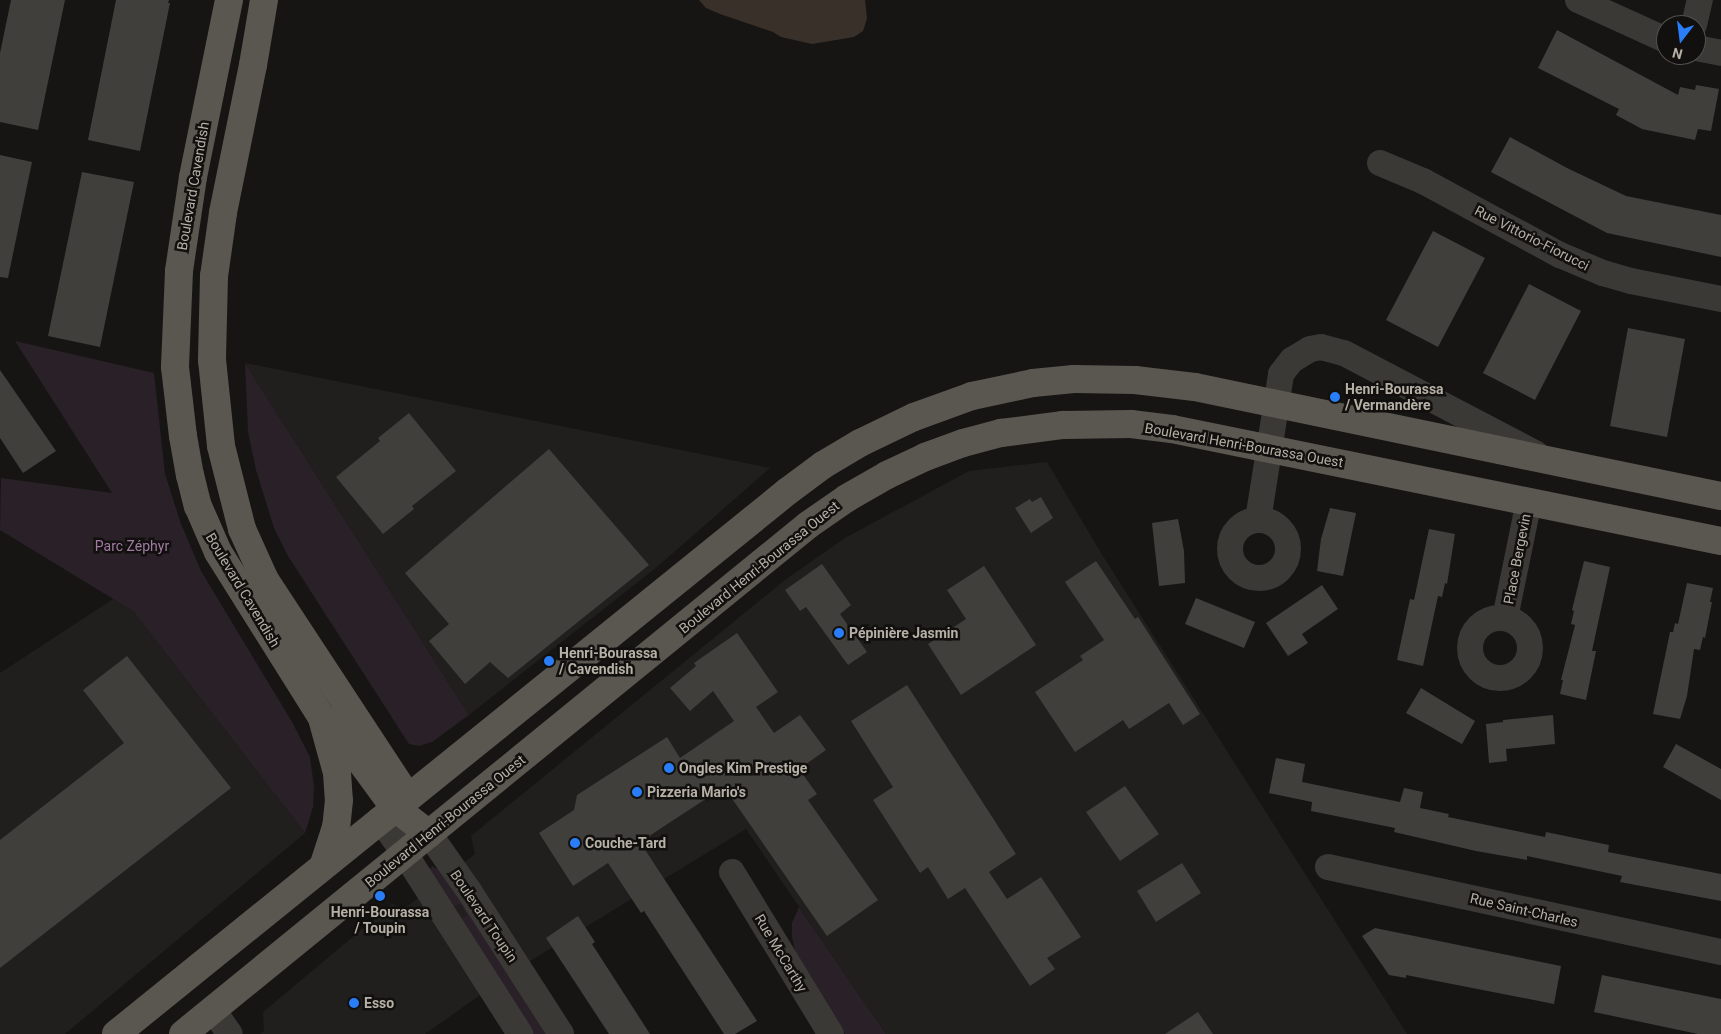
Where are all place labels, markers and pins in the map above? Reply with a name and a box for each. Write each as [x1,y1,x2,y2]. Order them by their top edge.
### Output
place label: Henri-Bourassa / Vermandère [1345,381,1444,414]
marker: Henri-Bourassa / Vermandère [1329,391,1341,403]
place label: Pépinière Jasmin [849,625,958,641]
marker: Pépinière Jasmin [833,627,845,639]
place label: Henri-Bourassa / Cavendish [559,645,658,678]
marker: Henri-Bourassa / Cavendish [543,655,555,667]
place label: Ongles Kim Prestige [679,760,807,776]
marker: Ongles Kim Prestige [663,762,675,774]
place label: Pizzeria Mario's [647,784,746,800]
marker: Pizzeria Mario's [631,786,643,798]
place label: Couche-Tard [585,835,666,851]
marker: Couche-Tard [569,837,581,849]
marker: Henri-Bourassa / Toupin [374,890,386,902]
place label: Henri-Bourassa / Toupin [331,904,429,936]
place label: Esso [364,995,394,1011]
marker: Esso [348,997,360,1009]

